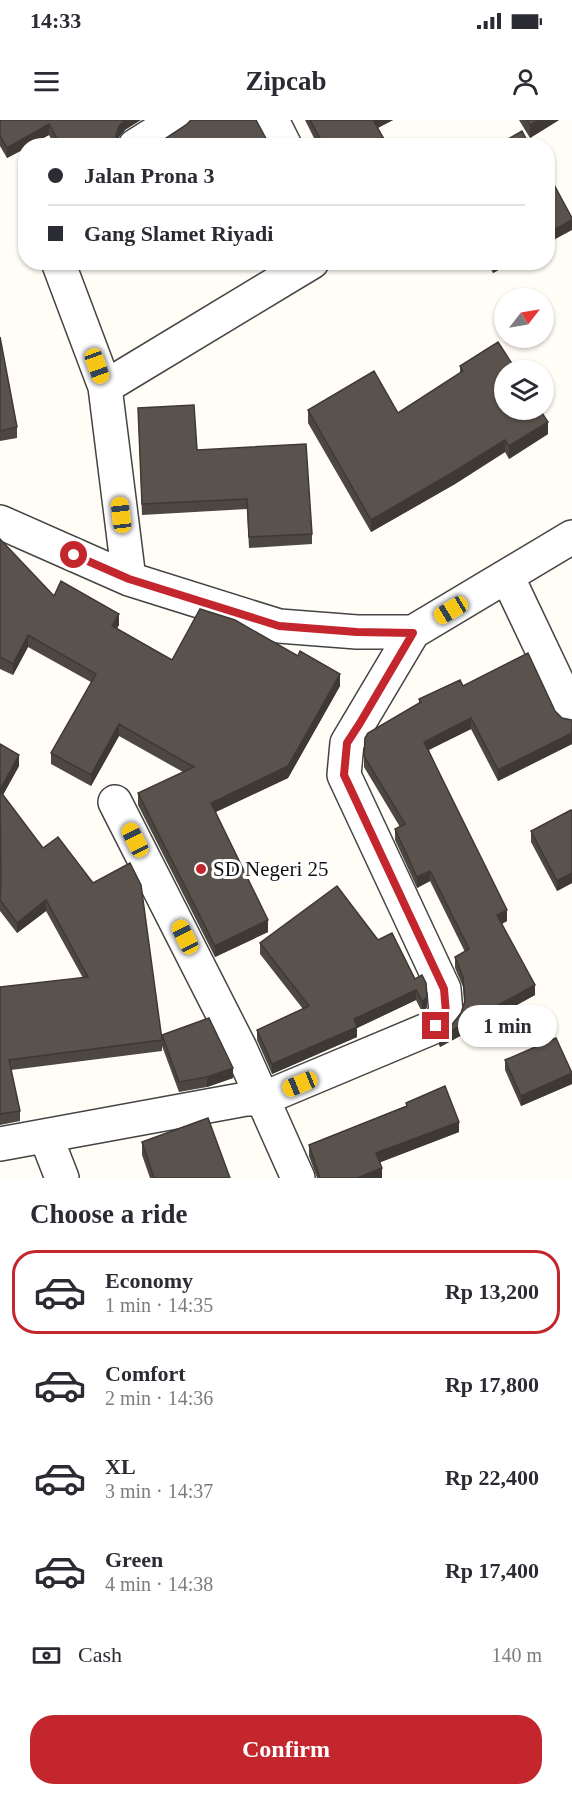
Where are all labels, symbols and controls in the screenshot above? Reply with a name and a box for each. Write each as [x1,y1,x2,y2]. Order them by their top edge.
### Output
text: 14:33 [30,8,81,33]
icon: menu [30,65,63,98]
icon: person [509,65,542,98]
text: Zipcab [245,66,327,96]
text: Jalan Prona 3 [84,163,214,188]
text: Gang Slamet Riyadi [84,221,273,246]
north arrow [494,288,554,348]
map controls [494,288,554,420]
car [82,346,112,386]
button: layers [494,360,554,420]
car [110,496,132,534]
route start [60,541,87,568]
car [431,593,471,627]
car [119,820,151,860]
place label: SD Negeri 25 [213,857,328,881]
marker: SD Negeri 25 [194,862,208,876]
car [169,917,201,957]
callout: 1 min [457,1005,556,1047]
route end [422,1012,449,1039]
text: 1 min [483,1015,532,1037]
car [280,1069,320,1099]
text: Choose a ride [30,1199,188,1229]
icon: car [33,1265,87,1319]
text: Economy [105,1268,193,1293]
text: Rp 13,200 [445,1279,539,1304]
text: 1 min · 14:35 [105,1294,213,1316]
icon: car [33,1358,87,1412]
text: Comfort [105,1361,186,1386]
text: Rp 17,800 [445,1372,539,1397]
text: 2 min · 14:36 [105,1387,213,1409]
icon: car [33,1451,87,1505]
text: XL [105,1454,136,1479]
text: Rp 22,400 [445,1465,539,1490]
text: 3 min · 14:37 [105,1480,213,1502]
icon: car [33,1544,87,1598]
text: Green [105,1547,163,1572]
text: Rp 17,400 [445,1558,539,1583]
text: 4 min · 14:38 [105,1573,213,1595]
icon: cash [30,1639,63,1672]
text: Cash [78,1642,122,1667]
text: 140 m [491,1644,542,1666]
button: Confirm [30,1715,542,1784]

